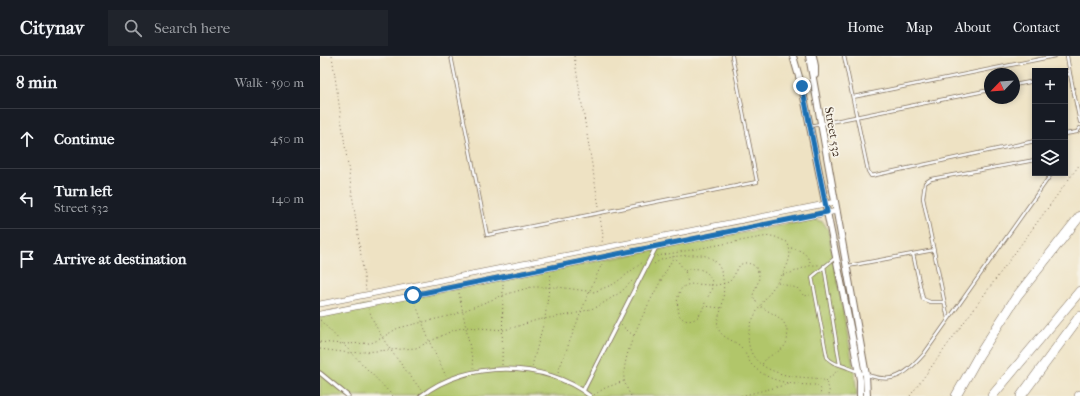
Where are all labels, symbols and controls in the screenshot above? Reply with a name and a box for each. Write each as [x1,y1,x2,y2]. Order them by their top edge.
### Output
search box [108,10,388,46]
text: Citynav [20,17,84,39]
icon: search [122,17,144,39]
text: Search here [154,19,230,37]
text: Home [847,19,884,36]
text: Map [906,19,933,36]
text: About [955,19,991,36]
text: Contact [1013,19,1060,36]
north arrow [984,68,1020,104]
map controls [1032,68,1068,176]
button: + [1032,68,1068,104]
text: 8 min [16,72,57,92]
text: Walk · 590 m [234,75,304,90]
route end [793,77,811,95]
button: − [1032,104,1068,140]
street label: Street 532 [822,106,844,158]
icon: ahead [16,128,38,150]
text: Continue [54,130,114,148]
text: 450 m [270,131,304,146]
button: layers [1032,140,1068,176]
text: Turn left [54,182,112,200]
icon: left [16,188,38,210]
text: 140 m [271,191,304,206]
text: Street 532 [54,200,109,215]
icon: arrive [16,248,38,270]
text: Arrive at destination [54,250,186,268]
route start [404,286,422,304]

